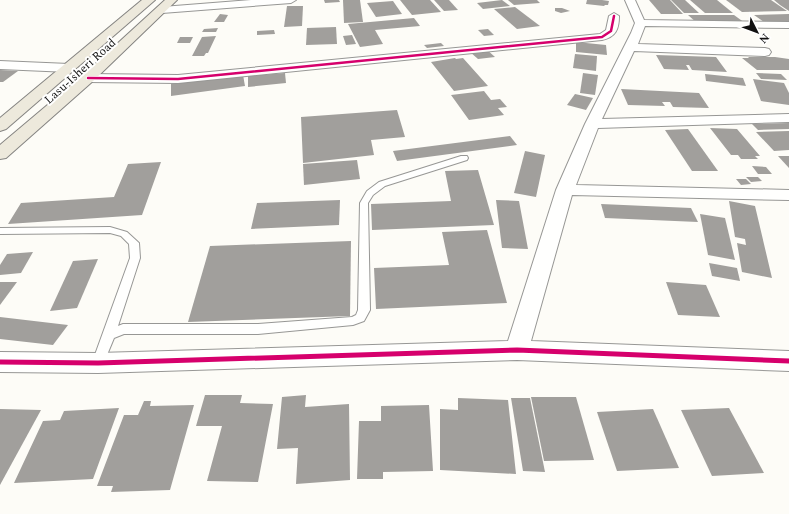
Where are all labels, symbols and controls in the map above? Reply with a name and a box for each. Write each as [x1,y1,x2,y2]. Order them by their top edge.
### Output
north arrow [737,12,777,52]
text: N [755,29,773,47]
street label: Lasu-Isheri Road [40,34,121,109]

